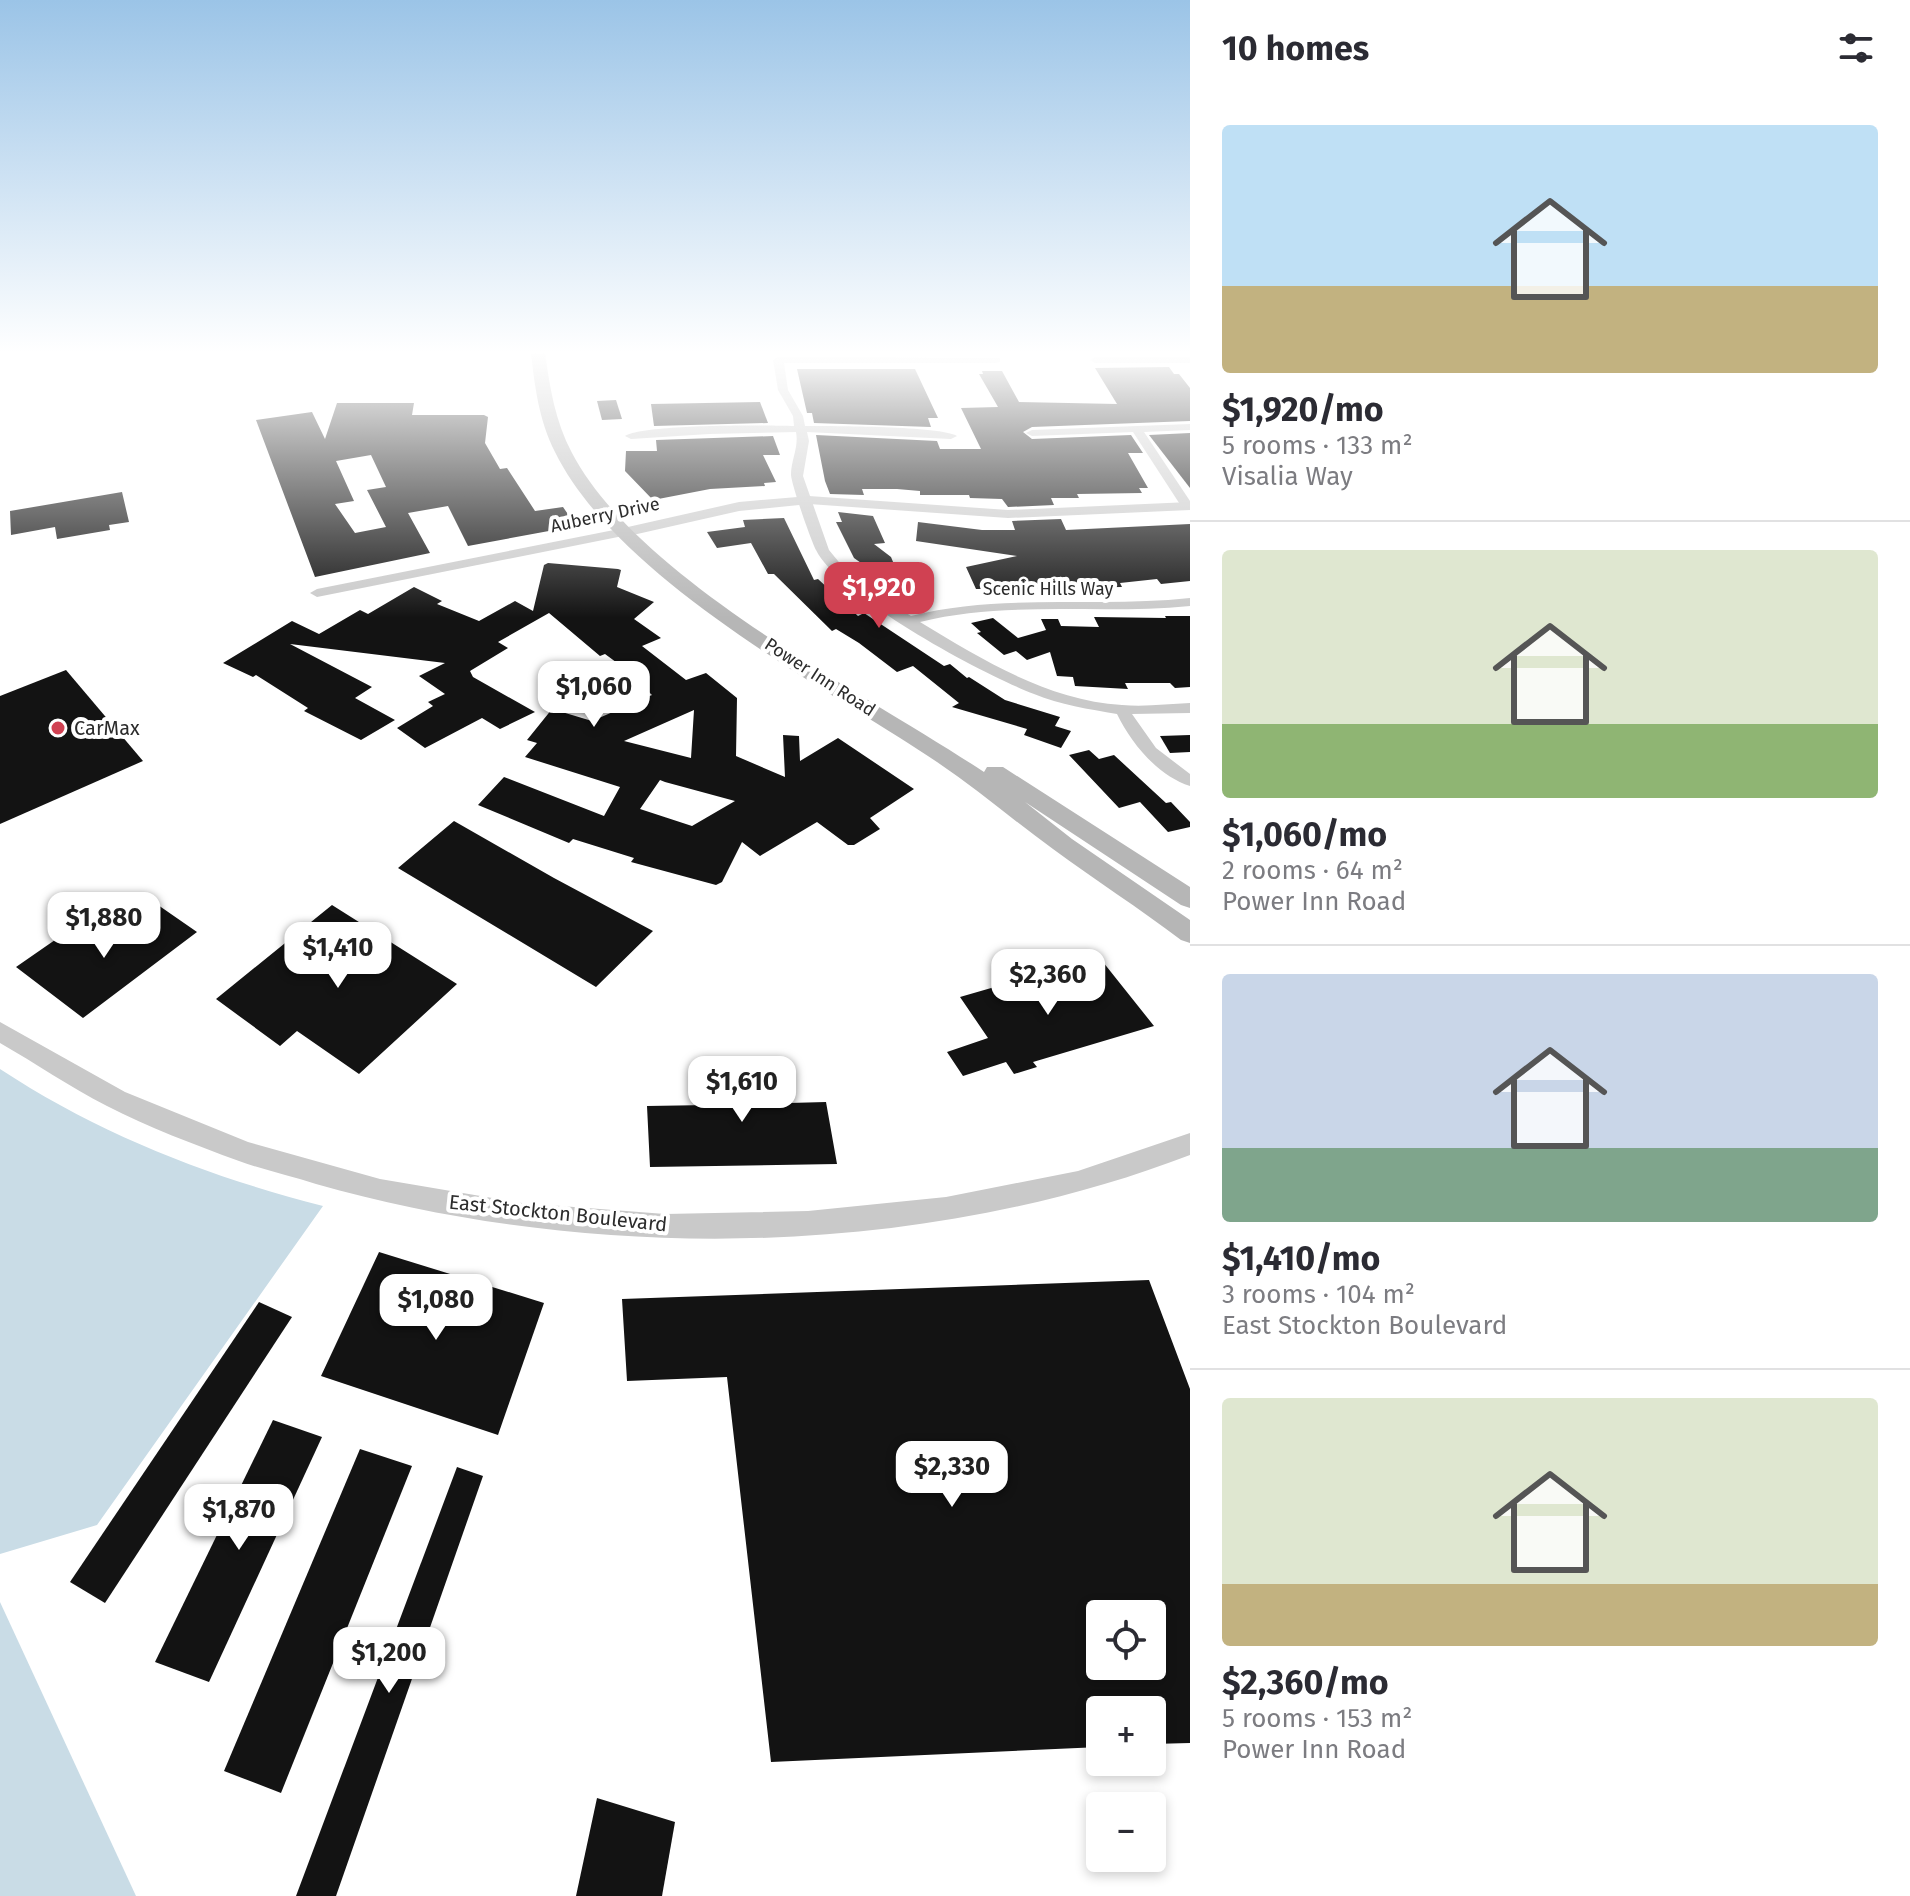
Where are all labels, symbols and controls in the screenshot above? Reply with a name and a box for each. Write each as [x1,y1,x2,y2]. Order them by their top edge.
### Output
icon: filters [1834,26,1878,70]
text: 10 homes [1222,28,1369,69]
icon: home [1478,177,1622,321]
text: $1,920/mo [1222,389,1384,430]
text: 5 rooms · 133 m² [1222,430,1413,461]
text: Visalia Way [1222,461,1353,492]
street label: Auberry Drive [548,493,662,537]
pin: $1,920 [814,562,944,630]
text: $1,920 [842,572,916,603]
street label: Scenic Hills Way [983,578,1113,600]
icon: home [1478,602,1622,746]
street label: Power Inn Road [761,633,879,721]
pin: $1,060 [529,661,659,729]
text: $1,060 [556,671,632,702]
place label: CarMax [74,716,140,740]
marker: CarMax [49,719,67,737]
text: $1,060/mo [1222,814,1387,855]
text: 2 rooms · 64 m² [1222,855,1403,886]
text: Power Inn Road [1222,886,1406,917]
pin: $1,880 [39,892,169,960]
text: $1,880 [65,902,143,933]
pin: $1,410 [273,922,403,990]
text: $1,410 [302,932,374,963]
pin: $2,360 [983,949,1113,1017]
text: $2,360 [1009,959,1087,990]
icon: home [1478,1026,1622,1170]
pin: $1,610 [677,1056,807,1124]
text: $1,610 [706,1066,778,1097]
street label: East Stockton Boulevard [448,1190,668,1236]
text: $1,410/mo [1222,1238,1380,1279]
pin: $1,080 [371,1274,501,1342]
text: 3 rooms · 104 m² [1222,1279,1415,1310]
text: $1,080 [398,1284,474,1315]
text: East Stockton Boulevard [1222,1310,1507,1341]
pin: $2,330 [887,1441,1017,1509]
icon: home [1478,1450,1622,1594]
text: $2,330 [914,1451,990,1482]
pin: $1,870 [174,1484,304,1552]
text: $1,870 [202,1494,276,1525]
map controls [1086,1600,1166,1872]
button: locate [1086,1600,1166,1680]
pin: $1,200 [324,1627,454,1695]
text: $1,200 [351,1637,427,1668]
text: $2,360/mo [1222,1662,1389,1703]
button: + [1086,1696,1166,1776]
text: 5 rooms · 153 m² [1222,1703,1413,1734]
text: Power Inn Road [1222,1734,1406,1765]
button: − [1086,1792,1166,1872]

